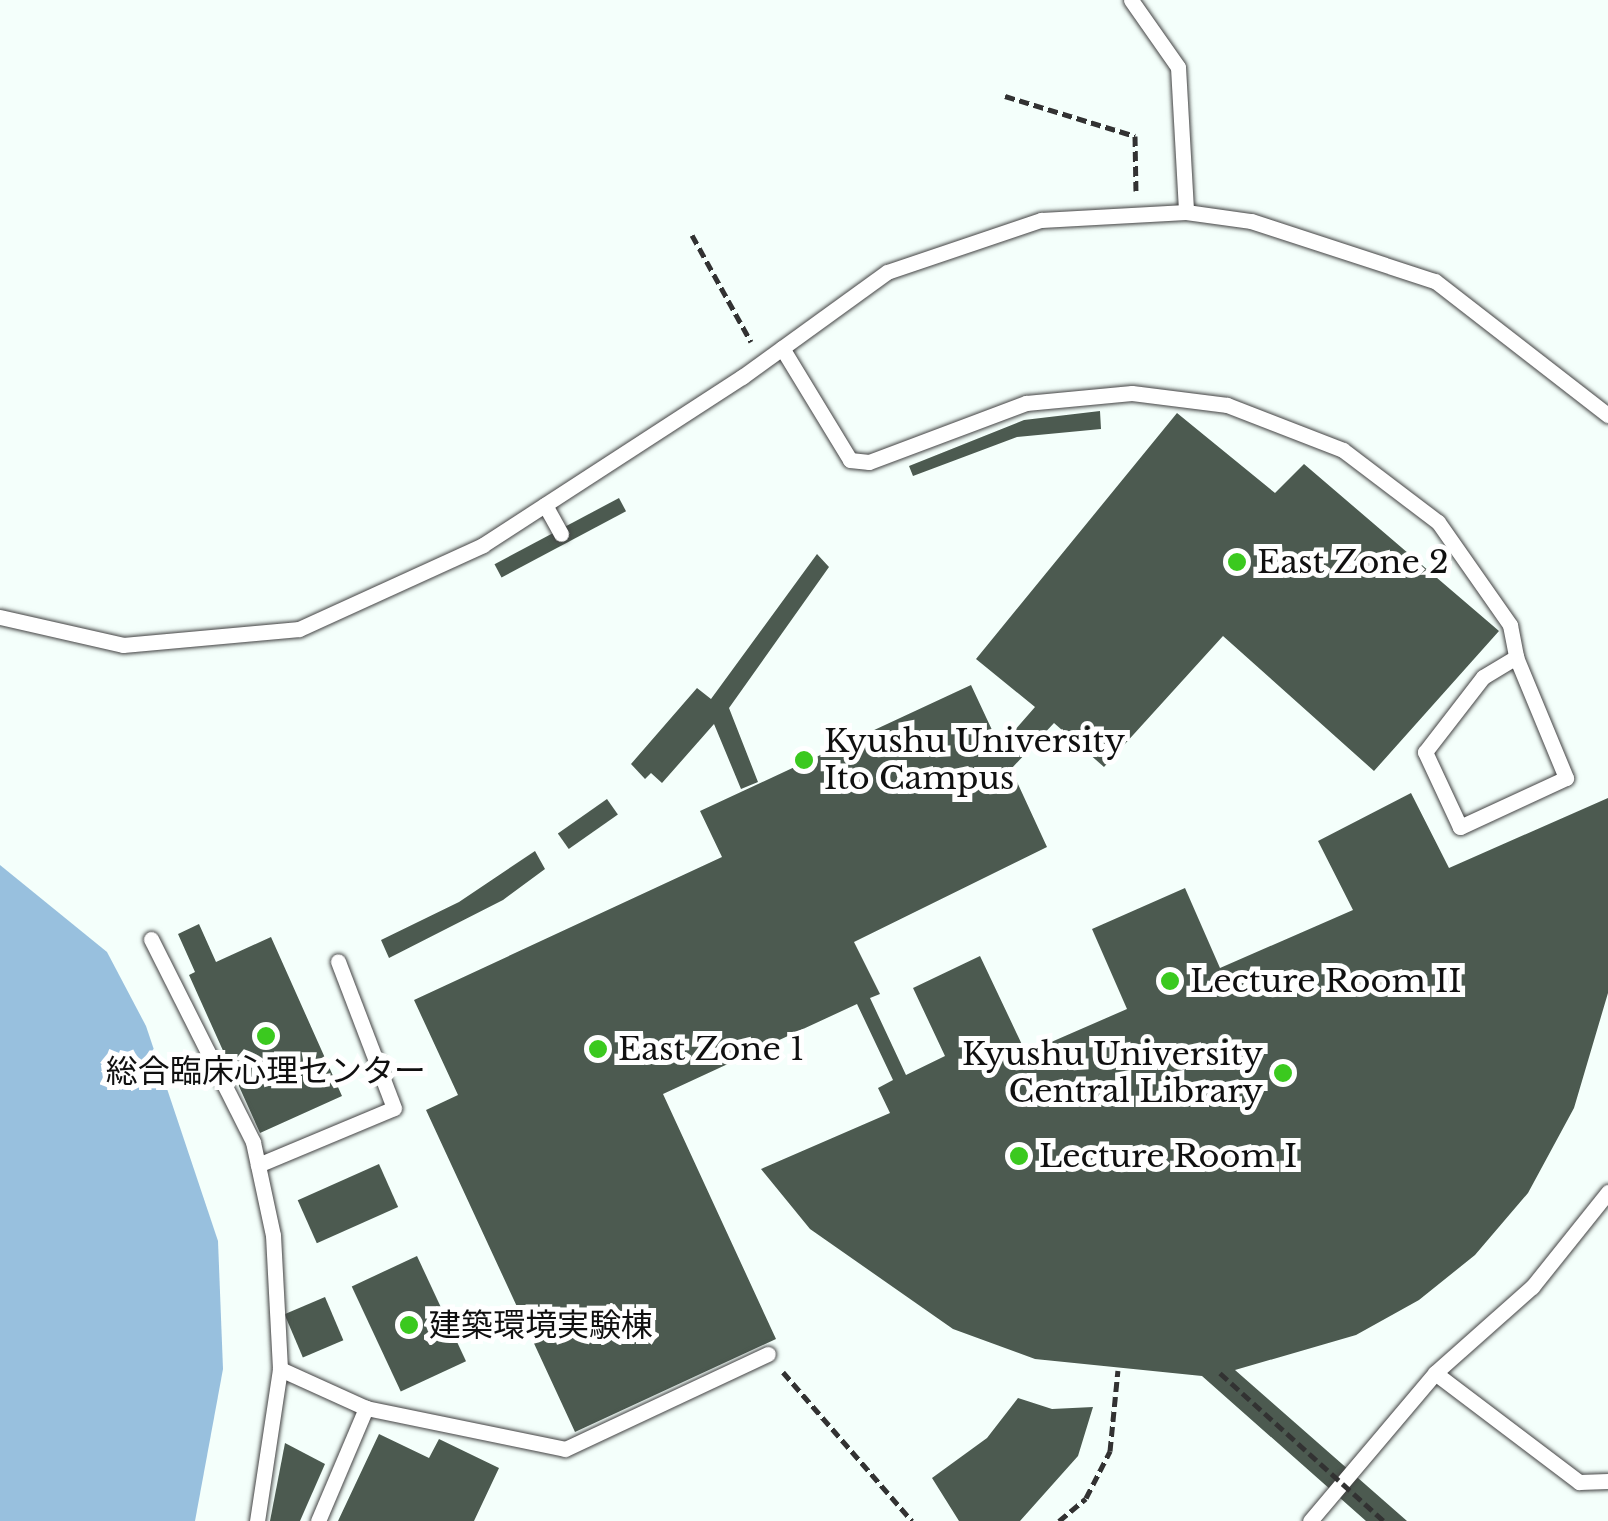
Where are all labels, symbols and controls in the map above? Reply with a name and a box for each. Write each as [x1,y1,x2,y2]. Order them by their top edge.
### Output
place label: East Zone 2 [1257,543,1449,581]
marker: East Zone 2 [1226,551,1248,573]
place label: Kyushu University Ito Campus [824,723,1125,798]
marker: Kyushu University Ito Campus [793,749,815,771]
place label: Lecture Room II [1190,962,1462,1000]
marker: Lecture Room II [1159,970,1181,992]
marker: 総合臨床心理センター [255,1025,277,1047]
place label: East Zone 1 [618,1030,804,1068]
place label: Kyushu University Central Library [962,1036,1263,1111]
marker: East Zone 1 [587,1038,609,1060]
place label: 総合臨床心理センター [106,1052,426,1090]
marker: Kyushu University Central Library [1272,1062,1294,1084]
place label: Lecture Room I [1039,1137,1297,1175]
marker: Lecture Room I [1008,1145,1030,1167]
place label: 建築環境実験棟 [429,1306,653,1344]
marker: 建築環境実験棟 [398,1314,420,1336]

